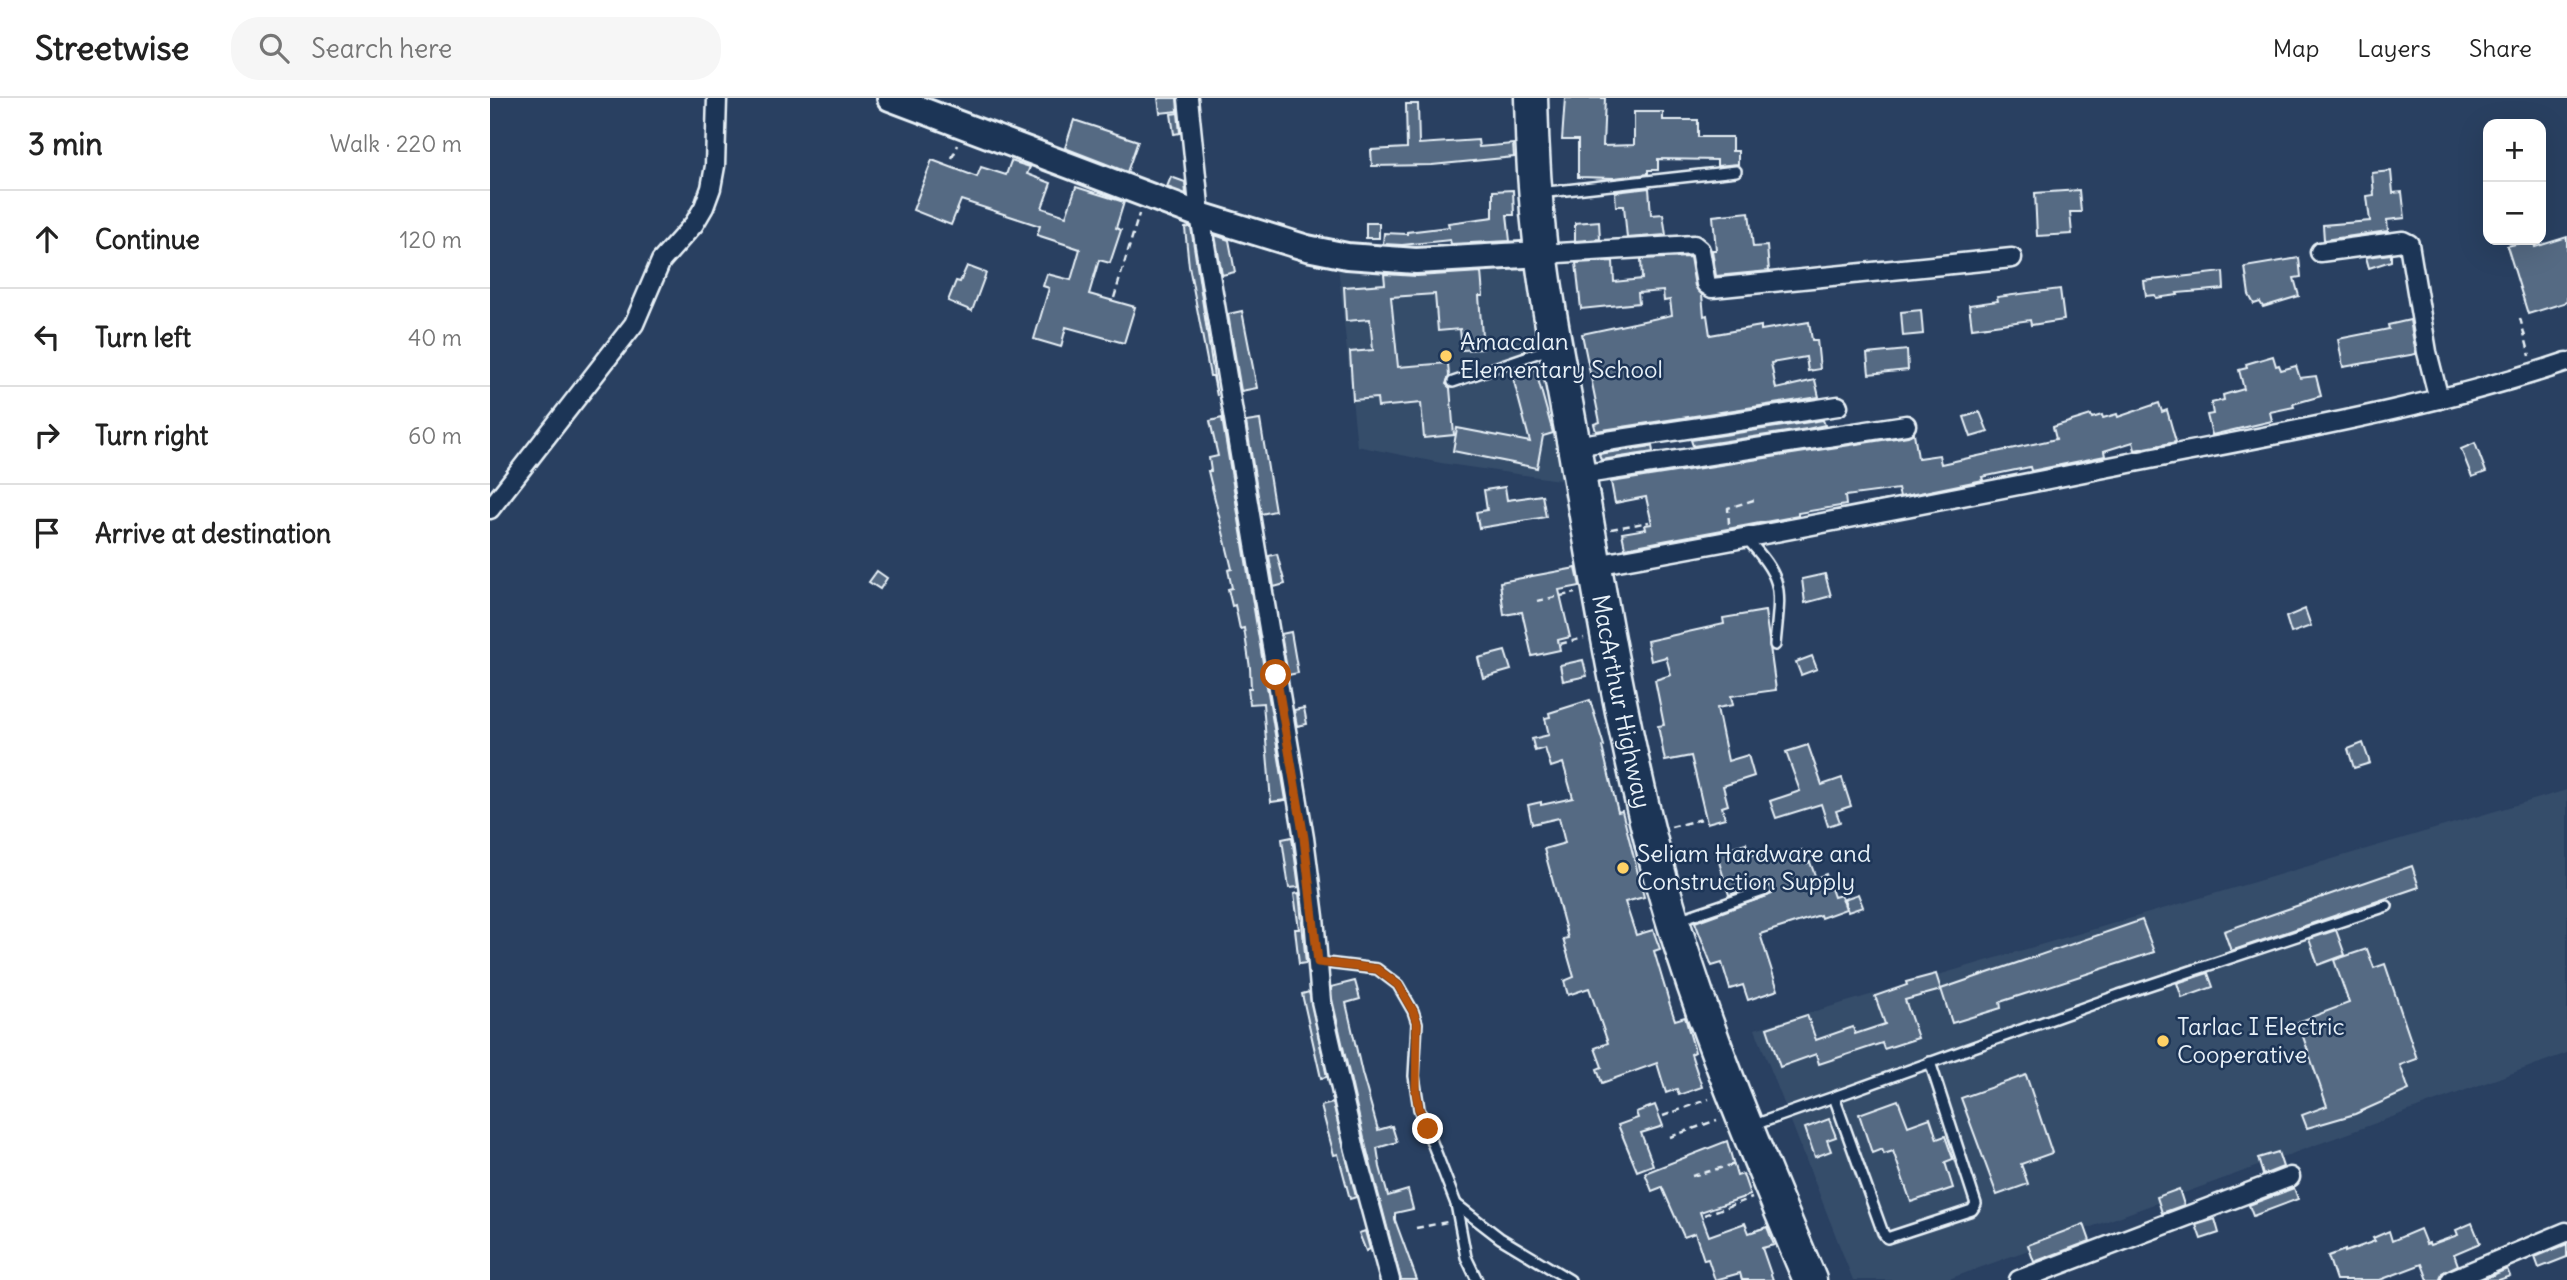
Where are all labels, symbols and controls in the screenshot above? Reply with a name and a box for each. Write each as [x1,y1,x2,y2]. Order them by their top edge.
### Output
search box [231,17,721,80]
text: Streetwise [35,27,189,69]
icon: search [255,29,293,67]
text: Search here [311,32,452,65]
text: Map [2273,33,2319,63]
text: Layers [2357,33,2431,63]
text: Share [2469,33,2532,63]
map controls [2483,119,2546,245]
button: + [2483,119,2546,182]
text: 3 min [28,125,103,163]
text: Walk · 220 m [330,129,462,158]
button: − [2483,182,2546,245]
icon: ahead [28,220,66,258]
text: Continue [95,223,200,256]
text: 120 m [399,225,462,254]
icon: left [28,318,66,356]
text: Turn left [95,321,191,354]
text: 40 m [408,323,462,352]
place label: Amacalan Elementary School [1460,326,1663,384]
marker: Amacalan Elementary School [1438,348,1454,364]
icon: right [28,416,66,454]
text: Turn right [95,419,208,452]
text: 60 m [408,421,462,450]
icon: arrive [28,514,66,552]
text: Arrive at destination [95,517,331,550]
street label: MacArthur Highway [1586,592,1659,811]
route start [1260,659,1291,690]
place label: Seliam Hardware and Construction Supply [1637,838,1871,896]
marker: Seliam Hardware and Construction Supply [1615,860,1631,876]
place label: Tarlac I Electric Cooperative [2177,1011,2345,1069]
marker: Tarlac I Electric Cooperative [2155,1033,2171,1049]
route end [1412,1113,1443,1144]

